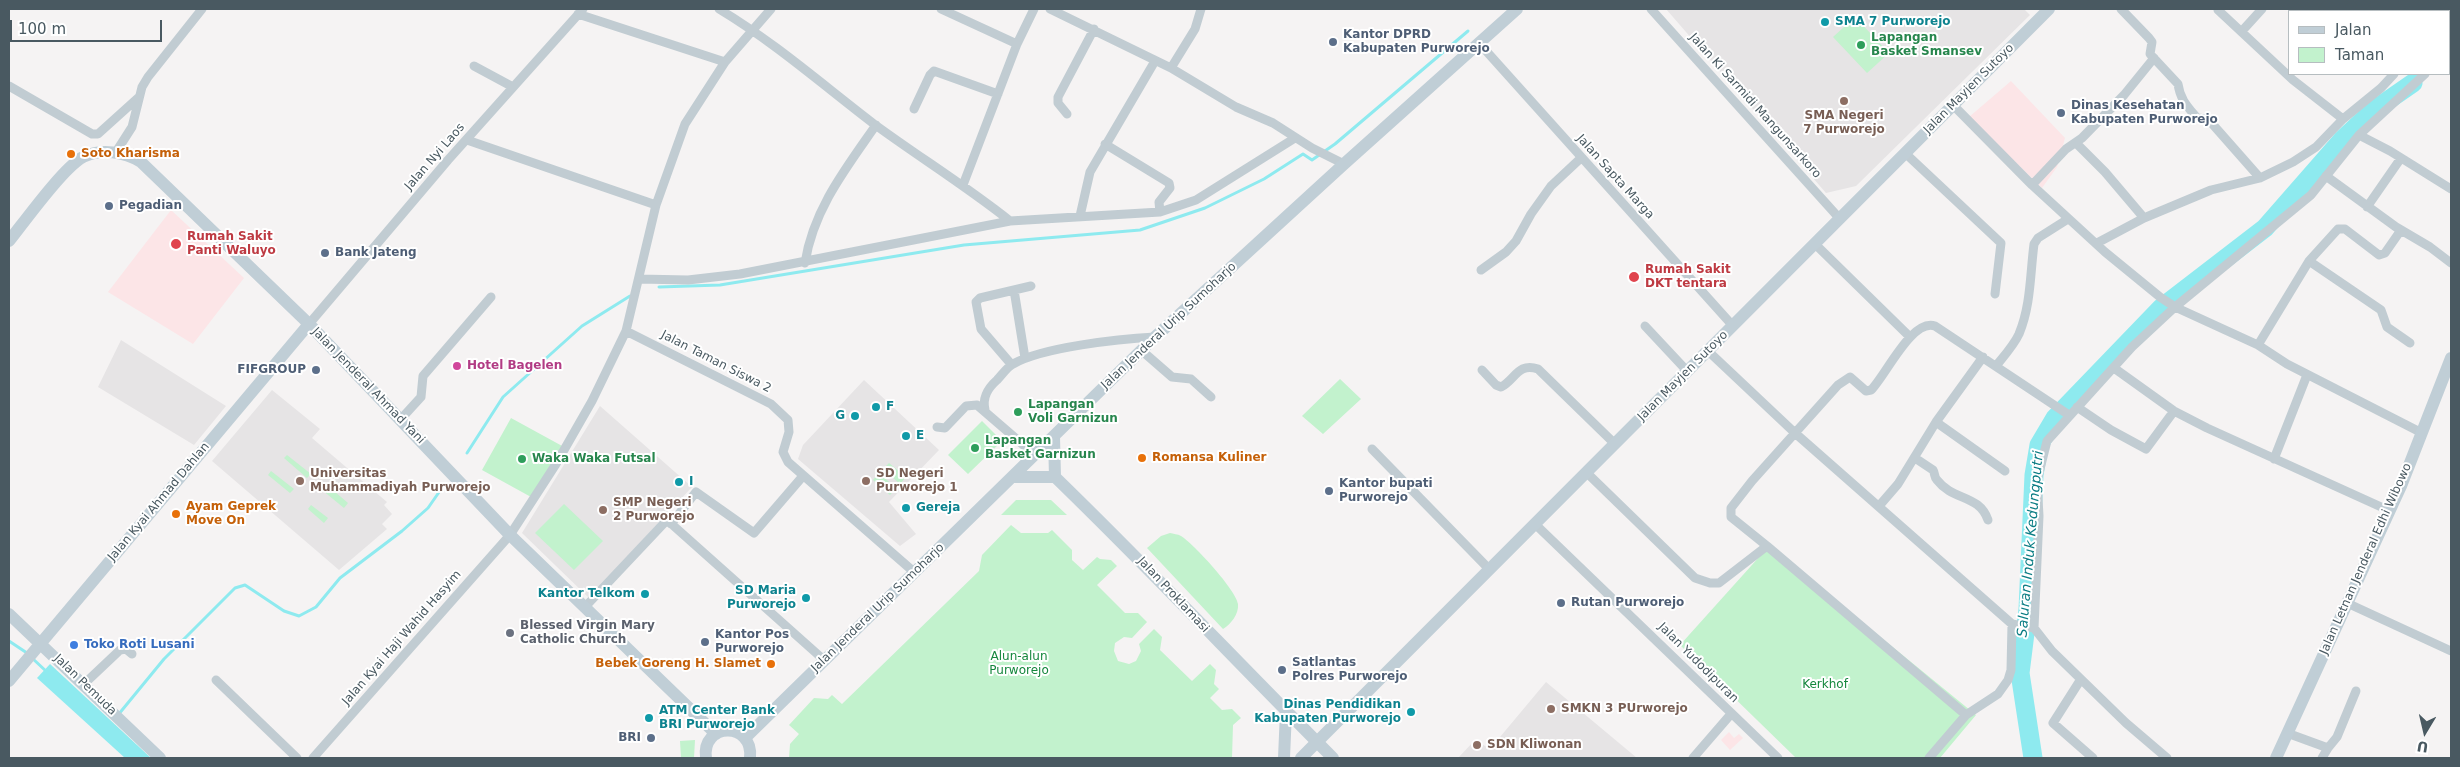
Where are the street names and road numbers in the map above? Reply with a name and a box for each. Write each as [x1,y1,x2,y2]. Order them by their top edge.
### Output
street label: Jalan Ki Sarmidi Mangunsarkoro [1686,31,1824,181]
street label: Jalan Mayjen Sutoyo [1921,41,2017,137]
street label: Jalan Nyi Laos [402,121,468,193]
street label: Jalan Sapta Marga [1573,132,1657,222]
street label: Jalan Jenderal Urip Sumoharjo [1099,260,1239,392]
street label: Jalan Jenderal Ahmad Yani [309,325,427,447]
street label: Jalan Taman Siswa 2 [658,328,774,396]
street label: Jalan Mayjen Sutoyo [1635,328,1731,424]
street label: Jalan Kyai Ahmad Dahlan [105,440,213,564]
street label: Jalan Letnan Jenderal Edhi Wibowo [2317,461,2415,657]
street label: Jalan Jenderal Urip Sumoharjo [809,541,947,675]
street label: Jalan Proklamasi [1134,554,1212,636]
street label: Jalan Kyai Haji Wahid Hasyim [339,568,465,708]
street label: Jalan Yudodipuran [1655,620,1741,706]
street label: Jalan Pemuda [51,652,119,718]

